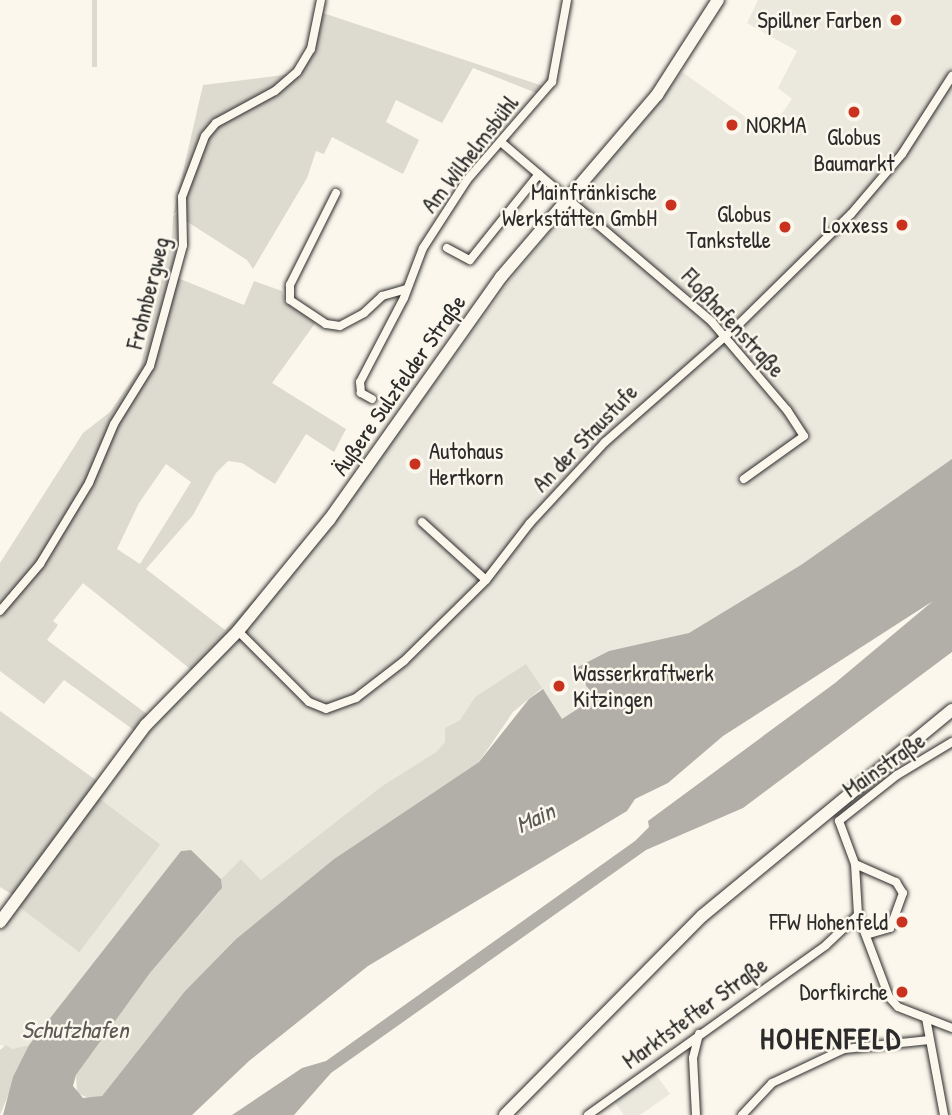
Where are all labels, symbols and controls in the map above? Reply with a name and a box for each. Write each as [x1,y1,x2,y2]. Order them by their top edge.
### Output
place label: Spillner Farben [757,6,882,34]
marker: Spillner Farben [888,12,904,28]
street label: Am Wilhelmsbühl [416,90,524,218]
marker: Globus Baumarkt [846,104,862,120]
place label: NORMA [746,111,806,139]
marker: NORMA [724,117,740,133]
place label: Globus Baumarkt [814,123,894,177]
place label: Mainfränkische Werkstätten GmbH [502,178,657,232]
marker: Mainfränkische Werkstätten GmbH [663,197,679,213]
place label: Globus Tankstelle [686,200,771,254]
place label: Loxxess [823,211,888,239]
marker: Loxxess [894,217,910,233]
marker: Globus Tankstelle [777,219,793,235]
street label: Frohnbergweg [121,234,175,352]
street label: Floßhafenstraße [676,263,790,383]
street label: Äußere Sulzfelder Straße [326,289,472,481]
street label: An der Staustufe [527,378,643,498]
place label: Autohaus Hertkorn [429,437,504,491]
marker: Autohaus Hertkorn [407,456,423,472]
place label: Wasserkraftwerk Kitzingen [573,659,714,713]
marker: Wasserkraftwerk Kitzingen [551,678,567,694]
street label: Mainstraße [837,727,931,803]
water label: Main [511,797,559,839]
place label: FFW Hohenfeld [770,908,888,936]
marker: FFW Hohenfeld [894,914,910,930]
street label: Marktstefter Straße [617,951,773,1075]
place label: Dorfkirche [799,978,888,1006]
marker: Dorfkirche [894,984,910,1000]
water label: Schutzhafen [21,1016,129,1044]
district label: HOHENFELD [761,1020,901,1056]

